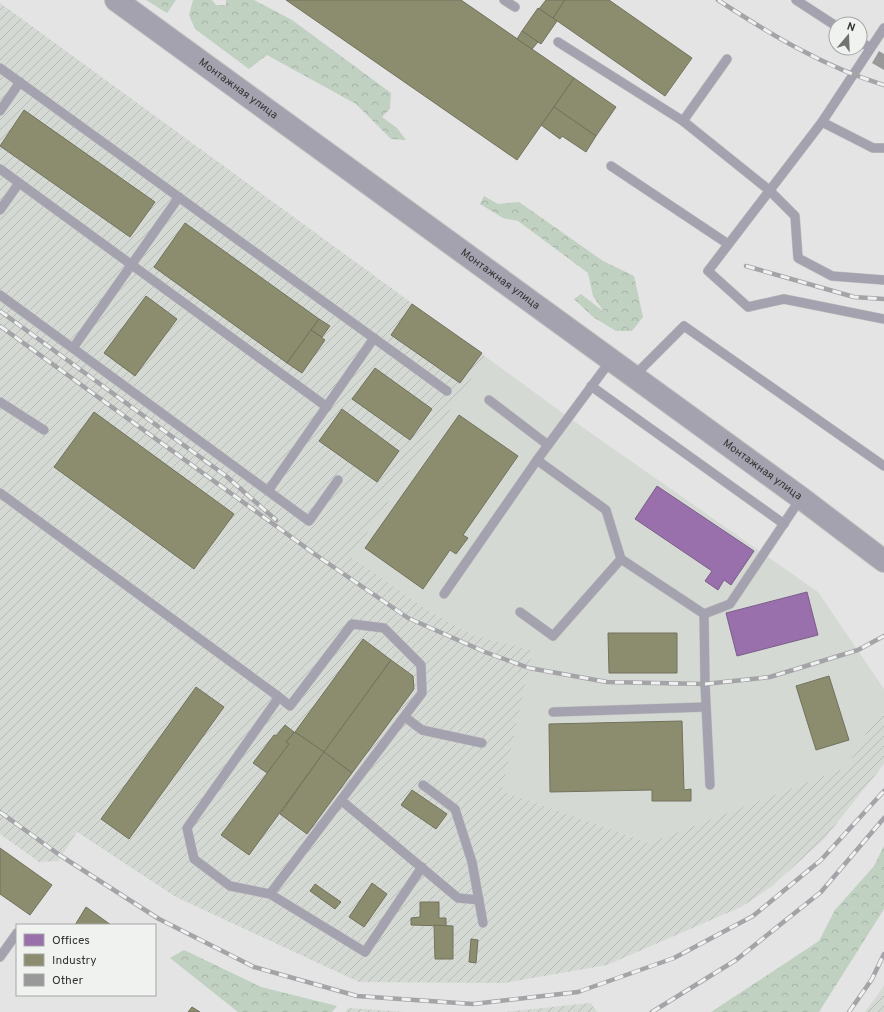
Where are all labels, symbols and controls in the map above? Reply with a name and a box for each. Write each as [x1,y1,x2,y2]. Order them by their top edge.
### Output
north arrow [828,16,868,56]
text: N [845,20,857,35]
street label: Монтажная улица [196,55,281,122]
street label: Монтажная улица [458,246,543,313]
street label: Монтажная улица [720,436,805,504]
legend [16,924,156,996]
text: Offices [52,933,90,949]
text: Industry [52,953,97,969]
text: Other [52,973,84,989]

